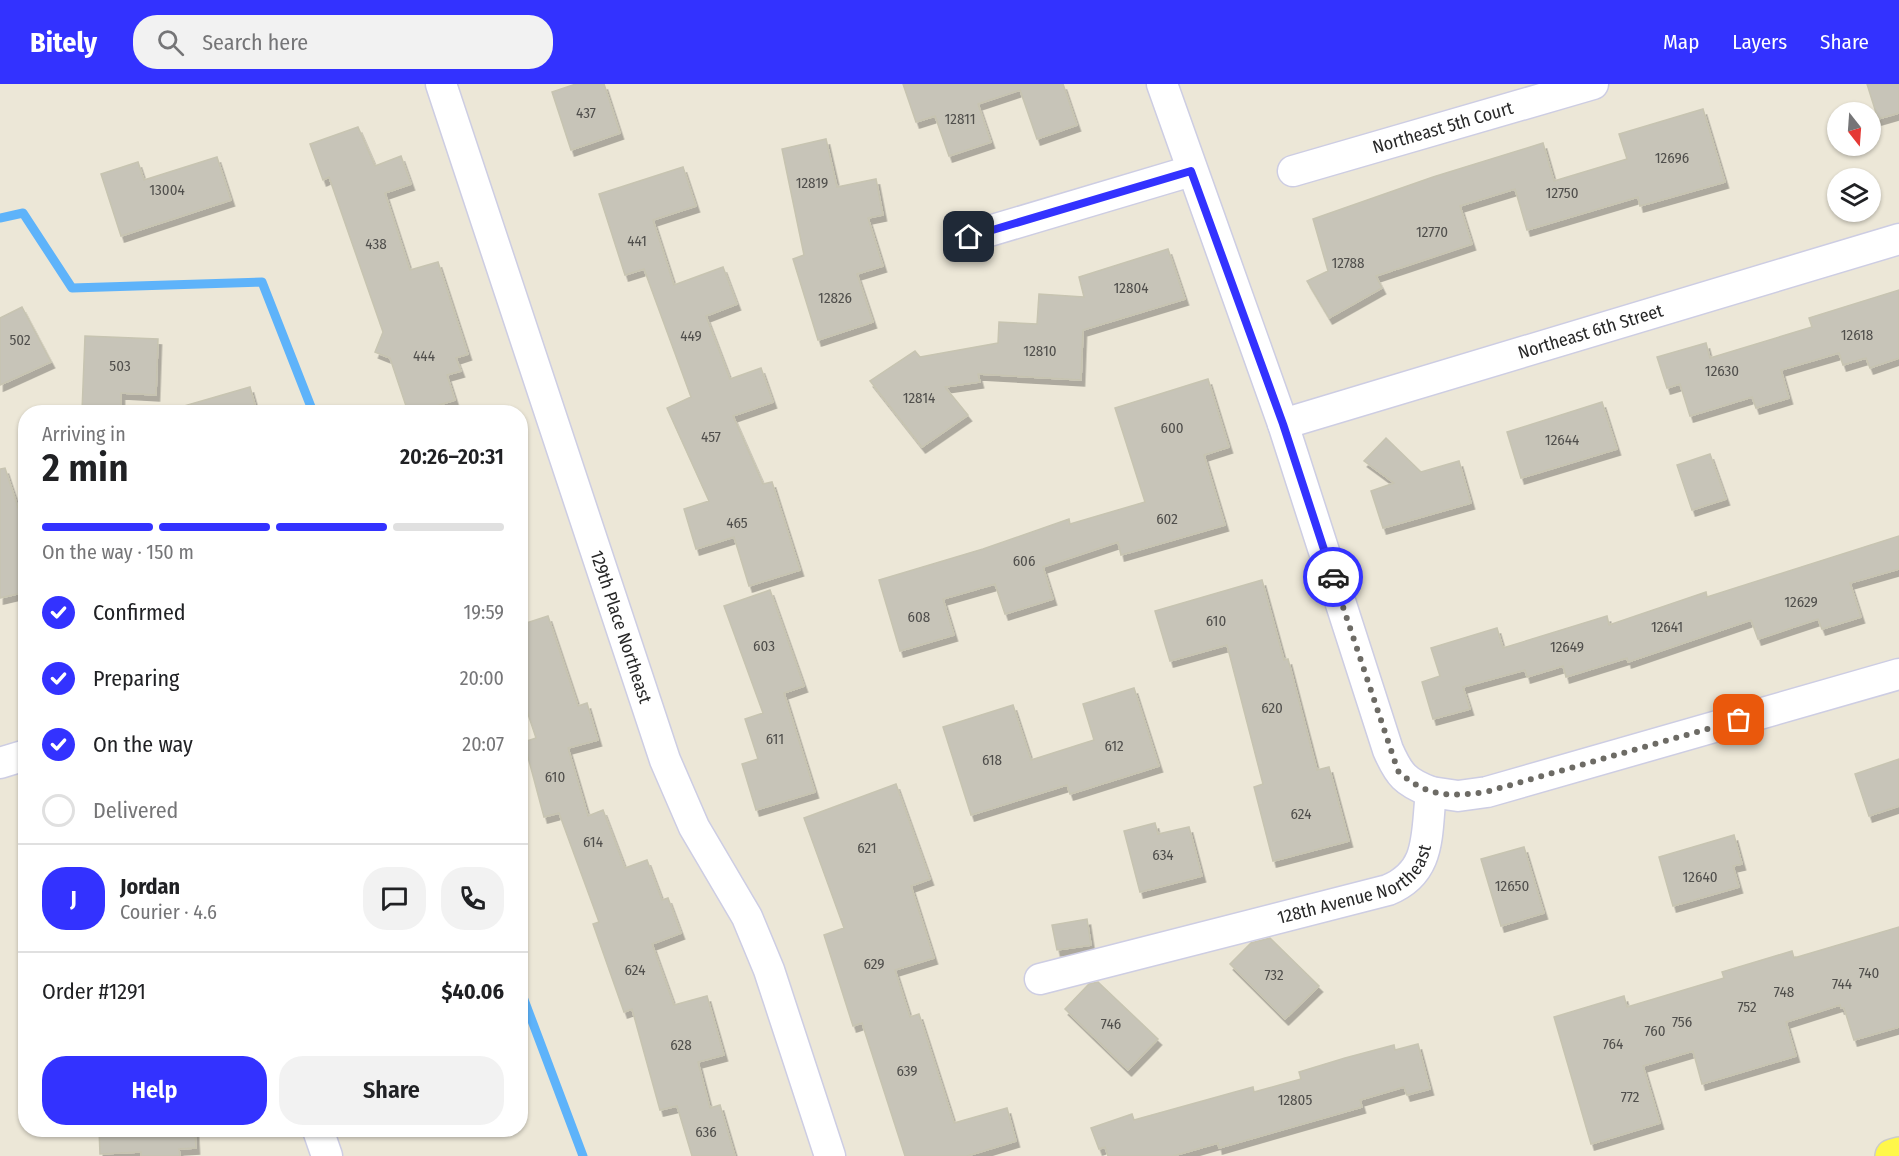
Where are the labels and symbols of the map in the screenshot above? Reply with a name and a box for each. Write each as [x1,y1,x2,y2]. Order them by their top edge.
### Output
street label: Northeast 5th Court [1370,97,1516,158]
north arrow [1827,102,1881,156]
house number: 437 [576,104,596,122]
house number: 12811 [944,110,976,128]
house number: 12696 [1655,149,1689,167]
house number: 12819 [796,174,828,192]
house number: 13004 [149,181,185,199]
house number: 12750 [1546,184,1578,202]
pin [943,211,994,262]
house number: 12770 [1416,223,1448,241]
house number: 441 [627,232,647,250]
house number: 438 [365,235,387,253]
house number: 12788 [1331,254,1365,272]
house number: 12804 [1113,279,1149,297]
house number: 12826 [818,289,852,307]
street label: Northeast 6th Street [1515,299,1666,364]
house number: 12618 [1841,326,1873,344]
house number: 449 [680,327,702,345]
house number: 502 [9,331,31,349]
house number: 12810 [1023,342,1057,360]
house number: 444 [413,347,435,365]
house number: 503 [109,357,131,375]
house number: 12630 [1705,362,1739,380]
house number: 12814 [903,389,935,407]
house number: 600 [1160,419,1184,437]
house number: 457 [701,428,721,446]
house number: 12644 [1545,431,1579,449]
house number: 602 [1156,510,1178,528]
house number: 465 [726,514,748,532]
courier [1303,547,1363,607]
street label: 129th Place Northeast [585,548,656,706]
house number: 606 [1013,552,1035,570]
house number: 12629 [1784,593,1818,611]
house number: 608 [908,608,930,626]
house number: 610 [1206,612,1226,630]
house number: 12641 [1651,618,1683,636]
house number: 603 [753,637,775,655]
house number: 12649 [1550,638,1584,656]
pin [1713,694,1764,745]
house number: 620 [1261,699,1283,717]
house number: 611 [766,730,784,748]
house number: 612 [1104,737,1124,755]
house number: 618 [982,751,1002,769]
house number: 610 [545,768,565,786]
house number: 624 [1291,805,1311,823]
house number: 614 [583,833,603,851]
house number: 621 [857,839,877,857]
street label: 128th Avenue Northeast [1275,842,1436,929]
house number: 634 [1152,846,1174,864]
house number: 12640 [1683,868,1717,886]
house number: 12650 [1495,877,1529,895]
house number: 629 [863,955,885,973]
house number: 624 [625,961,645,979]
house number: 740 [1859,964,1879,982]
house number: 732 [1264,966,1284,984]
house number: 744 [1832,975,1852,993]
house number: 748 [1774,983,1794,1001]
house number: 752 [1737,998,1757,1016]
house number: 756 [1672,1013,1692,1031]
house number: 746 [1101,1015,1121,1033]
house number: 760 [1645,1022,1666,1040]
house number: 764 [1603,1035,1623,1053]
house number: 628 [670,1036,692,1054]
house number: 639 [896,1062,918,1080]
house number: 772 [1621,1088,1640,1106]
house number: 12805 [1278,1091,1312,1109]
house number: 636 [695,1123,717,1141]

